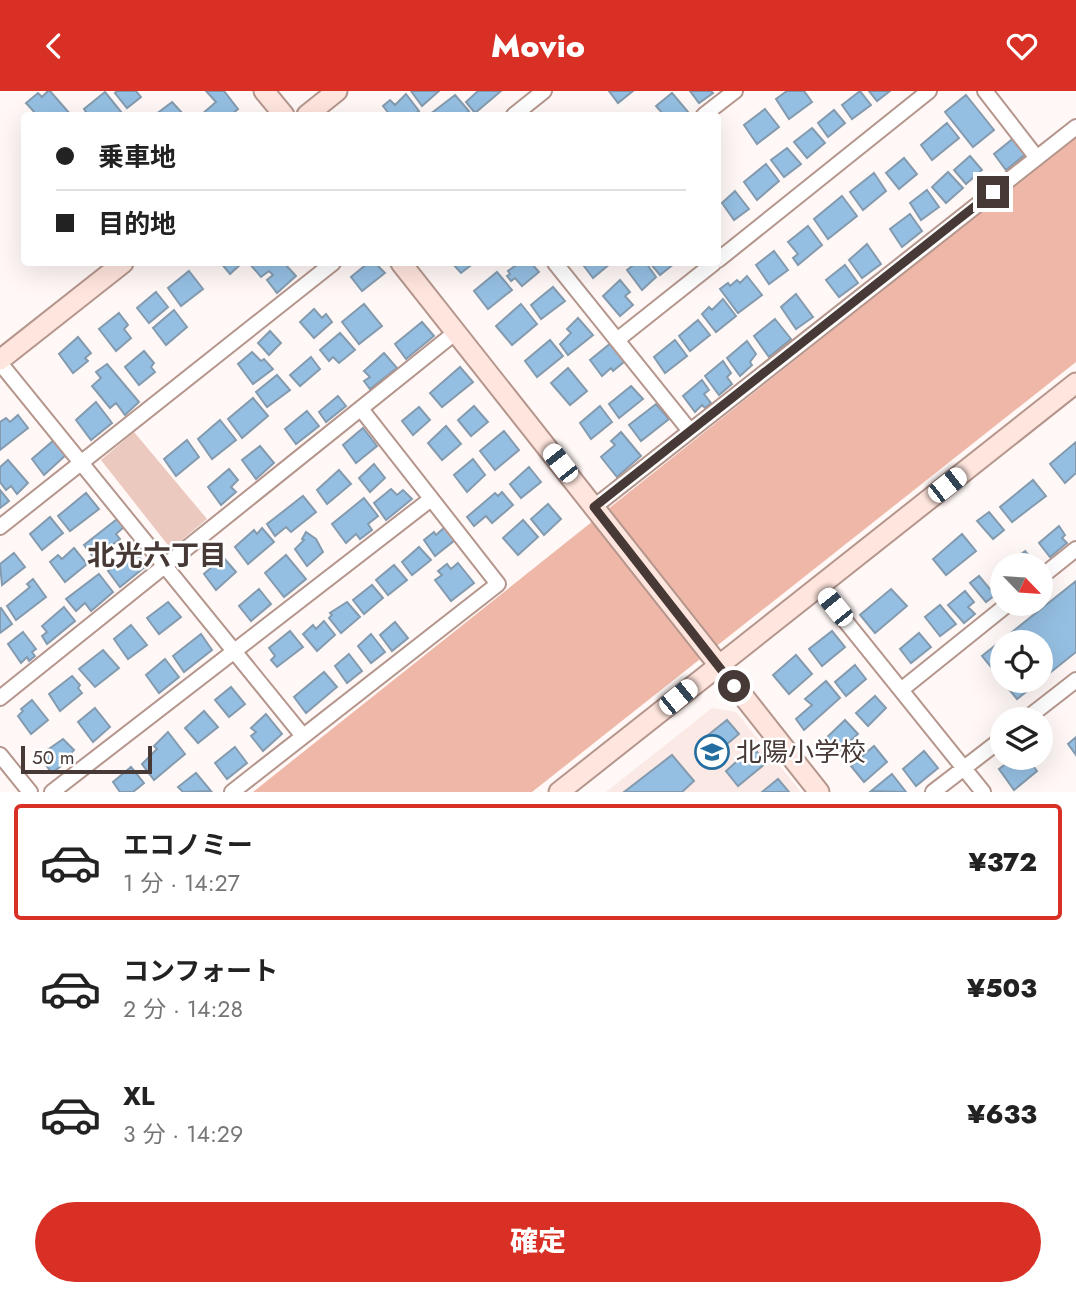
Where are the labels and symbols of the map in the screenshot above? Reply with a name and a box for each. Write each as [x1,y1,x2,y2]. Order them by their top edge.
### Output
route end [977,176,1009,208]
car [539,440,582,486]
car [924,464,971,506]
district label: 北光六丁目 [87,535,227,576]
north arrow [990,553,1054,616]
car [814,584,857,630]
route start [718,670,750,702]
car [656,676,701,718]
school or university icon: 北陽小学校 [693,733,731,771]
place label: 北陽小学校 [736,733,866,771]
scale bar [21,743,152,775]

